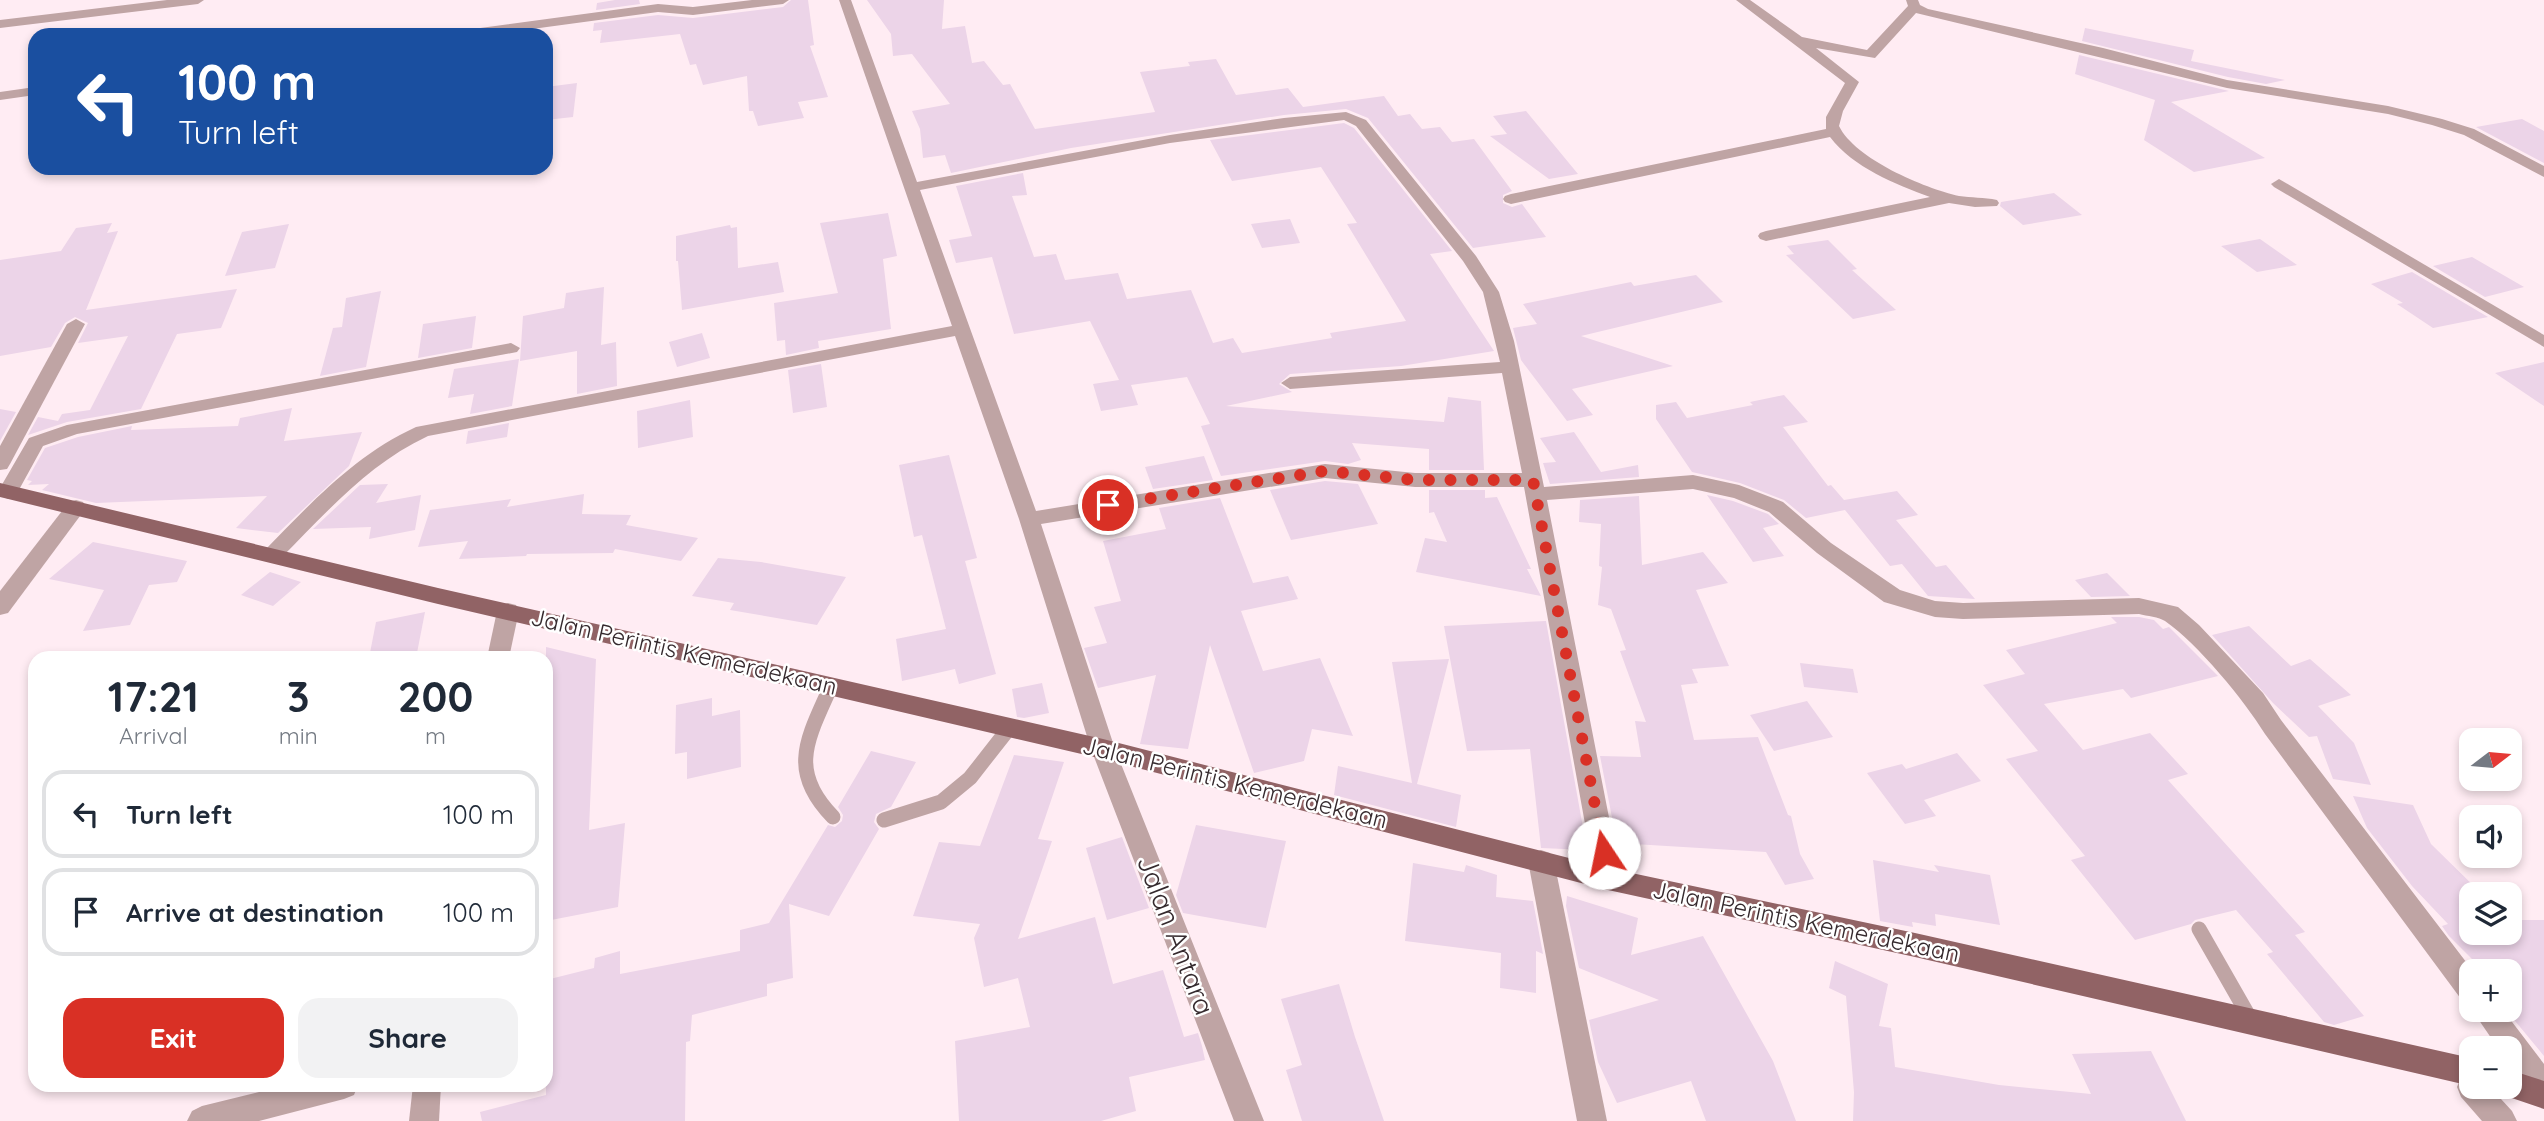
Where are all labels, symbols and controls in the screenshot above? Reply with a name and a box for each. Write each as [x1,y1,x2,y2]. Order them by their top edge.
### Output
text: 100 m [178,51,316,112]
icon: left [63,56,154,147]
text: Turn left [178,112,299,152]
pin [1078,475,1138,535]
icon: arrive [1089,486,1127,524]
street label: Jalan Perintis Kemerdekaan [528,601,840,701]
text: 17:21 [108,670,199,723]
text: 3 [287,670,310,723]
text: 200 [398,670,473,723]
text: Arrival [119,721,188,750]
text: min [279,721,318,750]
text: m [425,721,446,750]
north arrow [2459,728,2522,791]
map controls [2459,728,2522,1099]
street label: Jalan Perintis Kemerdekaan [1080,730,1391,834]
icon: left [67,795,105,833]
text: Turn left [126,798,233,831]
text: 100 m [443,798,514,831]
button: sound [2459,805,2522,868]
position arrow [1567,816,1641,890]
street label: Jalan Antara [1130,850,1223,1020]
street label: Jalan Perintis Kemerdekaan [1650,874,1962,968]
button: layers [2459,882,2522,945]
icon: arrive [67,893,105,931]
text: Arrive at destination [126,896,384,929]
text: 100 m [443,896,514,929]
button: + [2459,959,2522,1022]
button: Exit [63,998,284,1078]
button: Share [298,998,518,1078]
button: − [2459,1036,2522,1099]

